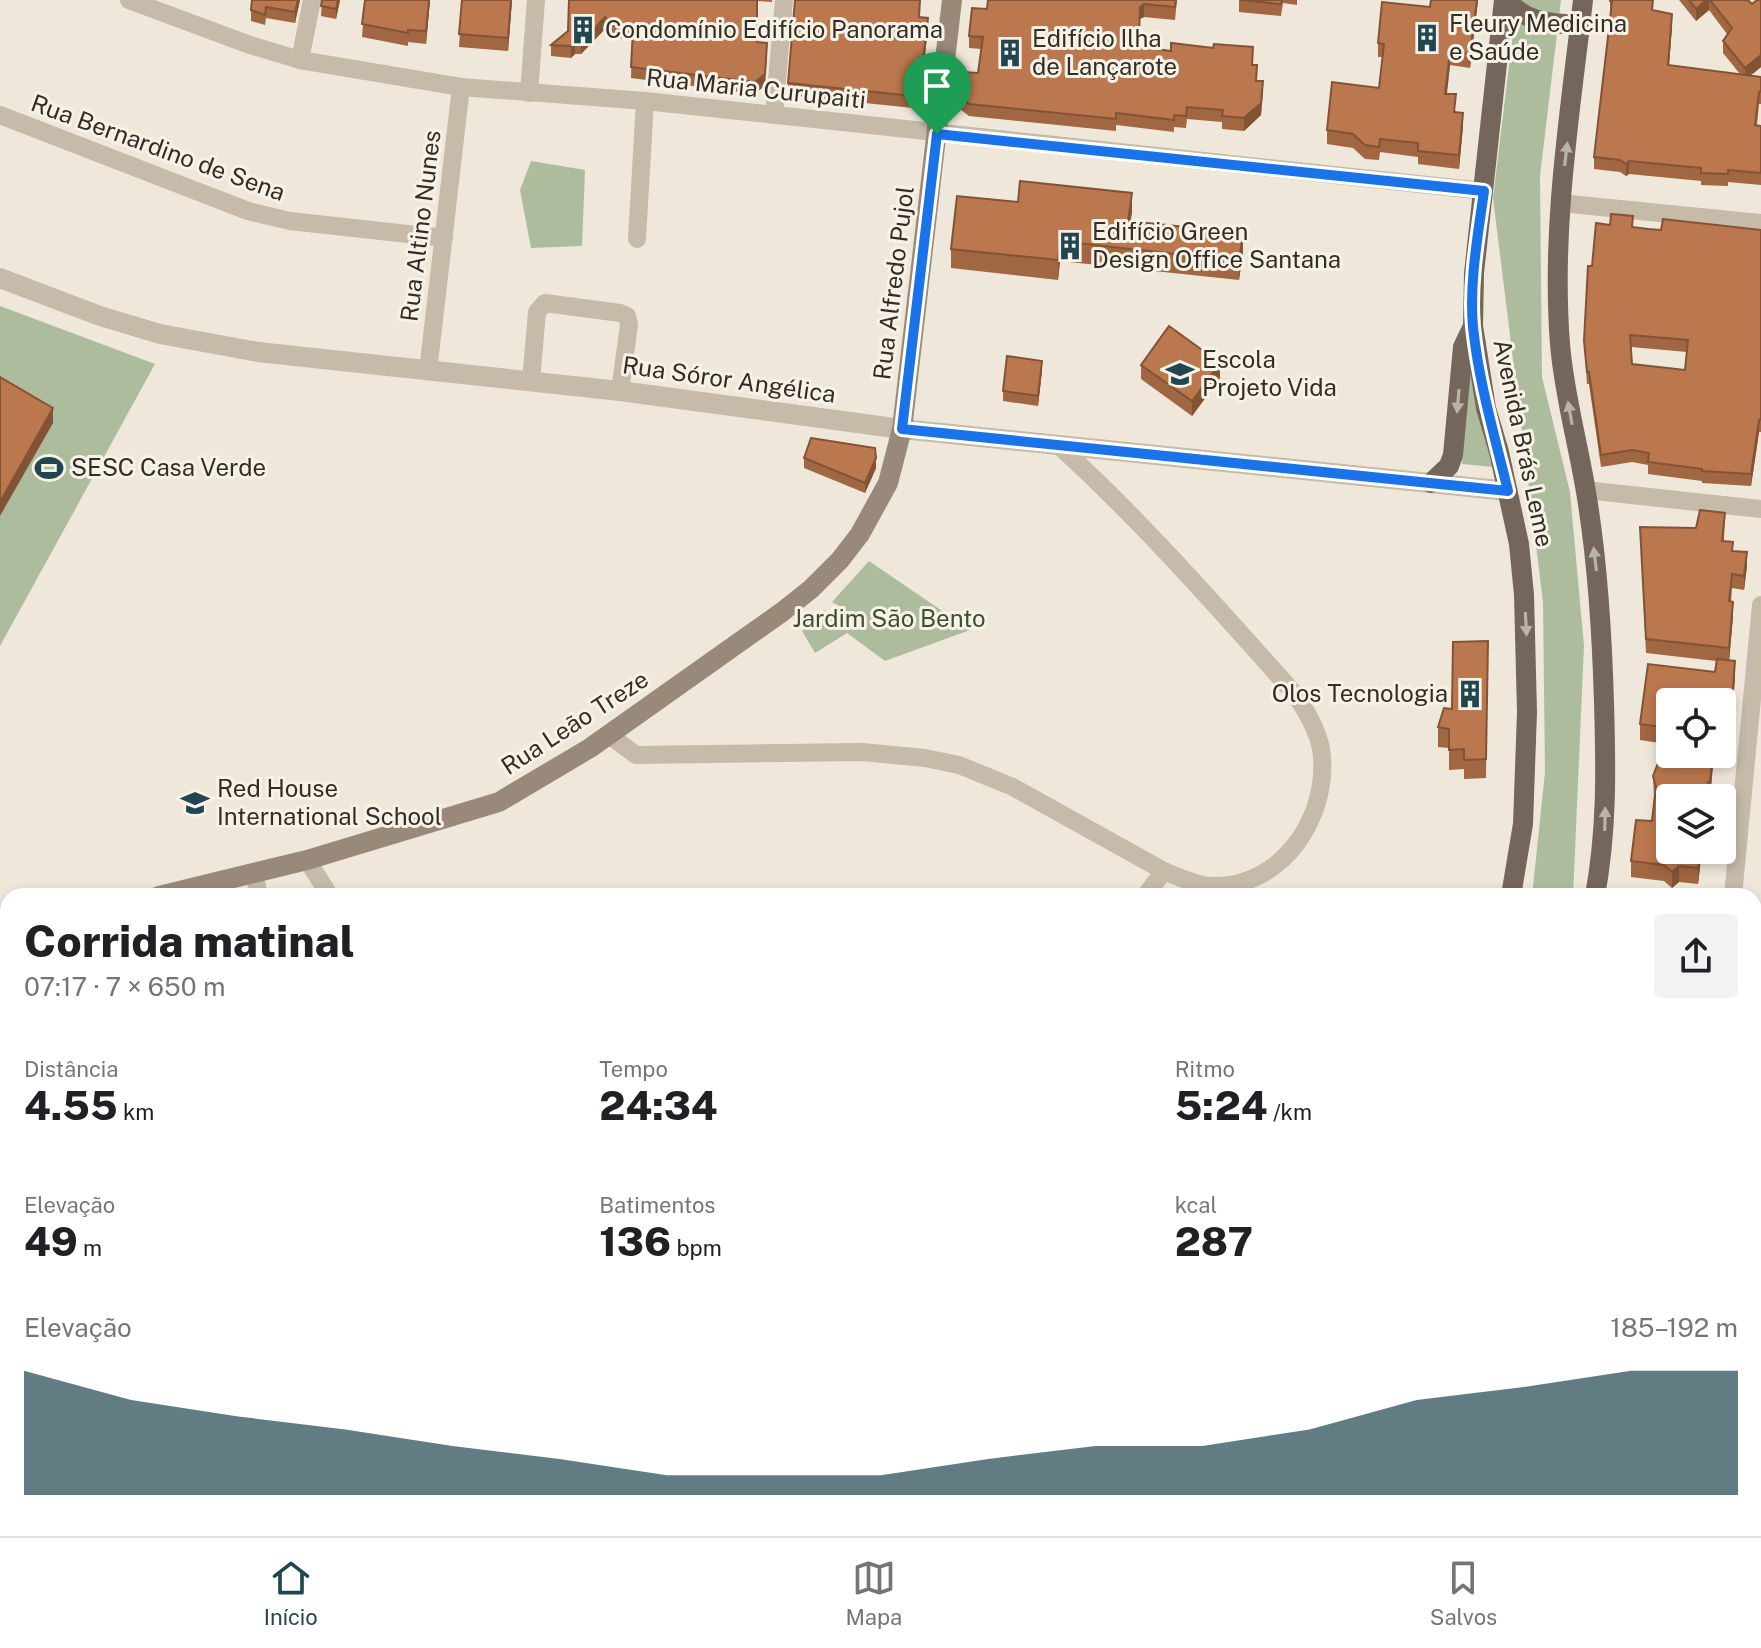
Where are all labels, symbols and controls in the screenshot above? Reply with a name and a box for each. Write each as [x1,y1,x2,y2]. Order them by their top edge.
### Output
place label: Fleury Medicina e Saúde [1449,9,1627,65]
building icon: Condomínio Edifício Panorama [568,15,598,45]
place label: Condomínio Edifício Panorama [605,15,943,43]
building icon: Fleury Medicina e Saúde [1412,23,1442,53]
place label: Edifício Ilha de Lançarote [1032,24,1177,80]
building icon: Edifício Ilha de Lançarote [995,38,1025,68]
pin [903,52,971,134]
street label: Rua Maria Curupaiti [645,63,867,113]
icon: arrive [915,64,959,108]
street label: Rua Bernardino de Sena [28,88,289,206]
street label: Rua Altino Nunes [394,129,446,323]
one-way arrow [1560,141,1573,166]
street label: Rua Alfredo Pujol [867,184,919,381]
place label: Edifício Green Design Office Santana [1092,217,1341,273]
building icon: Edifício Green Design Office Santana [1055,231,1085,261]
street label: Avenida Brás Leme [1488,336,1560,549]
place label: Escola Projeto Vida [1202,345,1337,401]
street label: Rua Sóror Angélica [621,350,838,408]
school or university icon: Escola Projeto Vida [1165,359,1195,389]
one-way arrow [1451,389,1464,414]
one-way arrow [1563,400,1576,425]
sports icon: SESC Casa Verde [34,453,64,483]
place label: SESC Casa Verde [71,453,266,481]
one-way arrow [1589,546,1602,571]
park label: Jardim São Bento [792,604,986,632]
one-way arrow [1520,612,1533,637]
street label: Rua Leão Treze [496,664,653,780]
place label: Olos Tecnologia [1272,679,1448,707]
building icon: Olos Tecnologia [1455,679,1485,709]
map controls [1656,688,1736,864]
button: locate [1656,688,1736,768]
place label: Red House International School [217,774,442,830]
button: layers [1656,784,1736,864]
school or university icon: Red House International School [180,788,210,818]
one-way arrow [1599,806,1611,831]
button: share [1654,914,1738,998]
text: Corrida matinal [24,915,355,967]
text: 07:17 · 7 × 650 m [24,971,225,1002]
text: Distância [24,1056,118,1082]
text: Tempo [599,1056,668,1082]
text: Ritmo [1175,1056,1235,1082]
text: 4.55 [24,1082,118,1129]
text: 24:34 [599,1082,718,1129]
text: 5:24 [1175,1082,1268,1129]
text: km [118,1099,154,1125]
text: /km [1268,1099,1312,1125]
text: Elevação [24,1192,115,1218]
text: Batimentos [599,1192,715,1218]
text: kcal [1175,1192,1217,1218]
text: 49 [24,1218,78,1265]
text: 136 [599,1218,671,1265]
text: 287 [1175,1218,1253,1265]
text: m [78,1235,102,1261]
text: bpm [671,1235,722,1261]
text: Elevação [24,1312,132,1343]
text: 185–192 m [1610,1312,1738,1343]
tab: Início [264,1556,318,1630]
tab: Mapa [845,1556,902,1630]
tab: Salvos [1430,1556,1497,1630]

